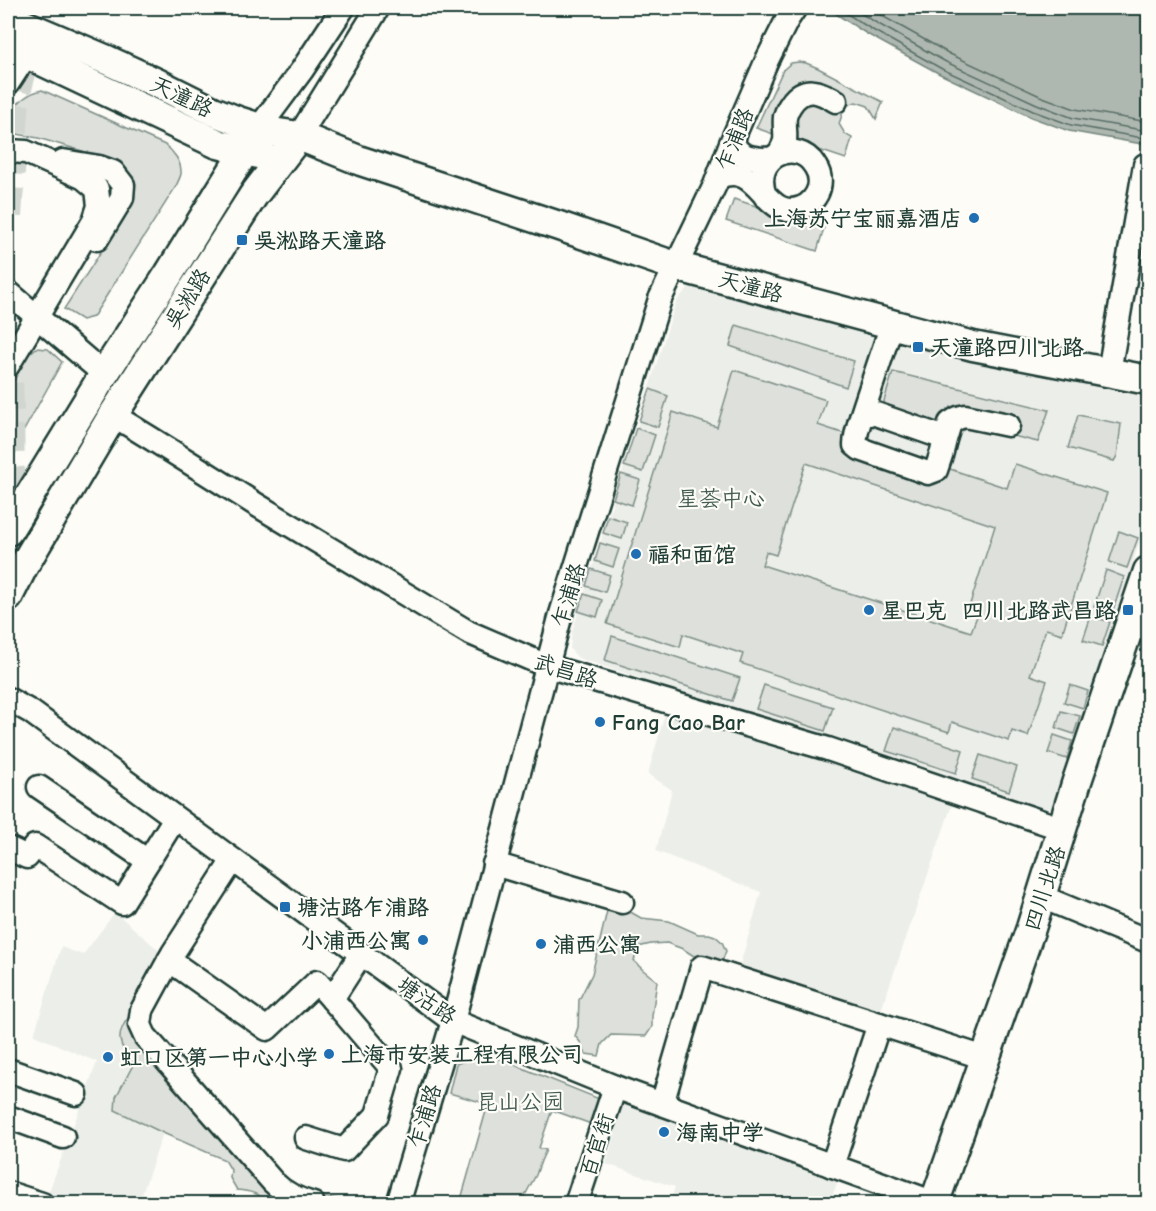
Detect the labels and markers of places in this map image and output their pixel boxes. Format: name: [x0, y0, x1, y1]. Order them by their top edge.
place label: 上海苏宁宝丽嘉酒店: [764, 206, 962, 232]
marker: 上海苏宁宝丽嘉酒店: [967, 211, 981, 225]
place label: 吴淞路天潼路: [254, 228, 386, 254]
marker: 吴淞路天潼路: [235, 233, 249, 247]
place label: 天潼路四川北路: [930, 335, 1084, 361]
marker: 天潼路四川北路: [911, 340, 925, 354]
place label: 福和面馆: [648, 542, 736, 568]
marker: 福和面馆: [629, 547, 643, 561]
place label: 星巴克: [881, 598, 947, 624]
place label: 四川北路武昌路: [962, 598, 1116, 624]
marker: 星巴克: [862, 603, 876, 617]
marker: 四川北路武昌路: [1121, 603, 1135, 617]
place label: Fang Cao Bar: [612, 710, 745, 736]
marker: Fang Cao Bar: [593, 715, 607, 729]
place label: 塘沽路乍浦路: [297, 895, 429, 921]
marker: 塘沽路乍浦路: [278, 900, 292, 914]
place label: 小浦西公寓: [301, 928, 411, 954]
place label: 浦西公寓: [553, 932, 641, 958]
marker: 小浦西公寓: [416, 933, 430, 947]
marker: 浦西公寓: [534, 937, 548, 951]
place label: 上海市安装工程有限公司: [341, 1042, 583, 1068]
place label: 虹口区第一中心小学: [120, 1045, 318, 1071]
marker: 上海市安装工程有限公司: [322, 1047, 336, 1061]
marker: 虹口区第一中心小学: [101, 1050, 115, 1064]
place label: 海南中学: [676, 1120, 764, 1146]
marker: 海南中学: [657, 1125, 671, 1139]

